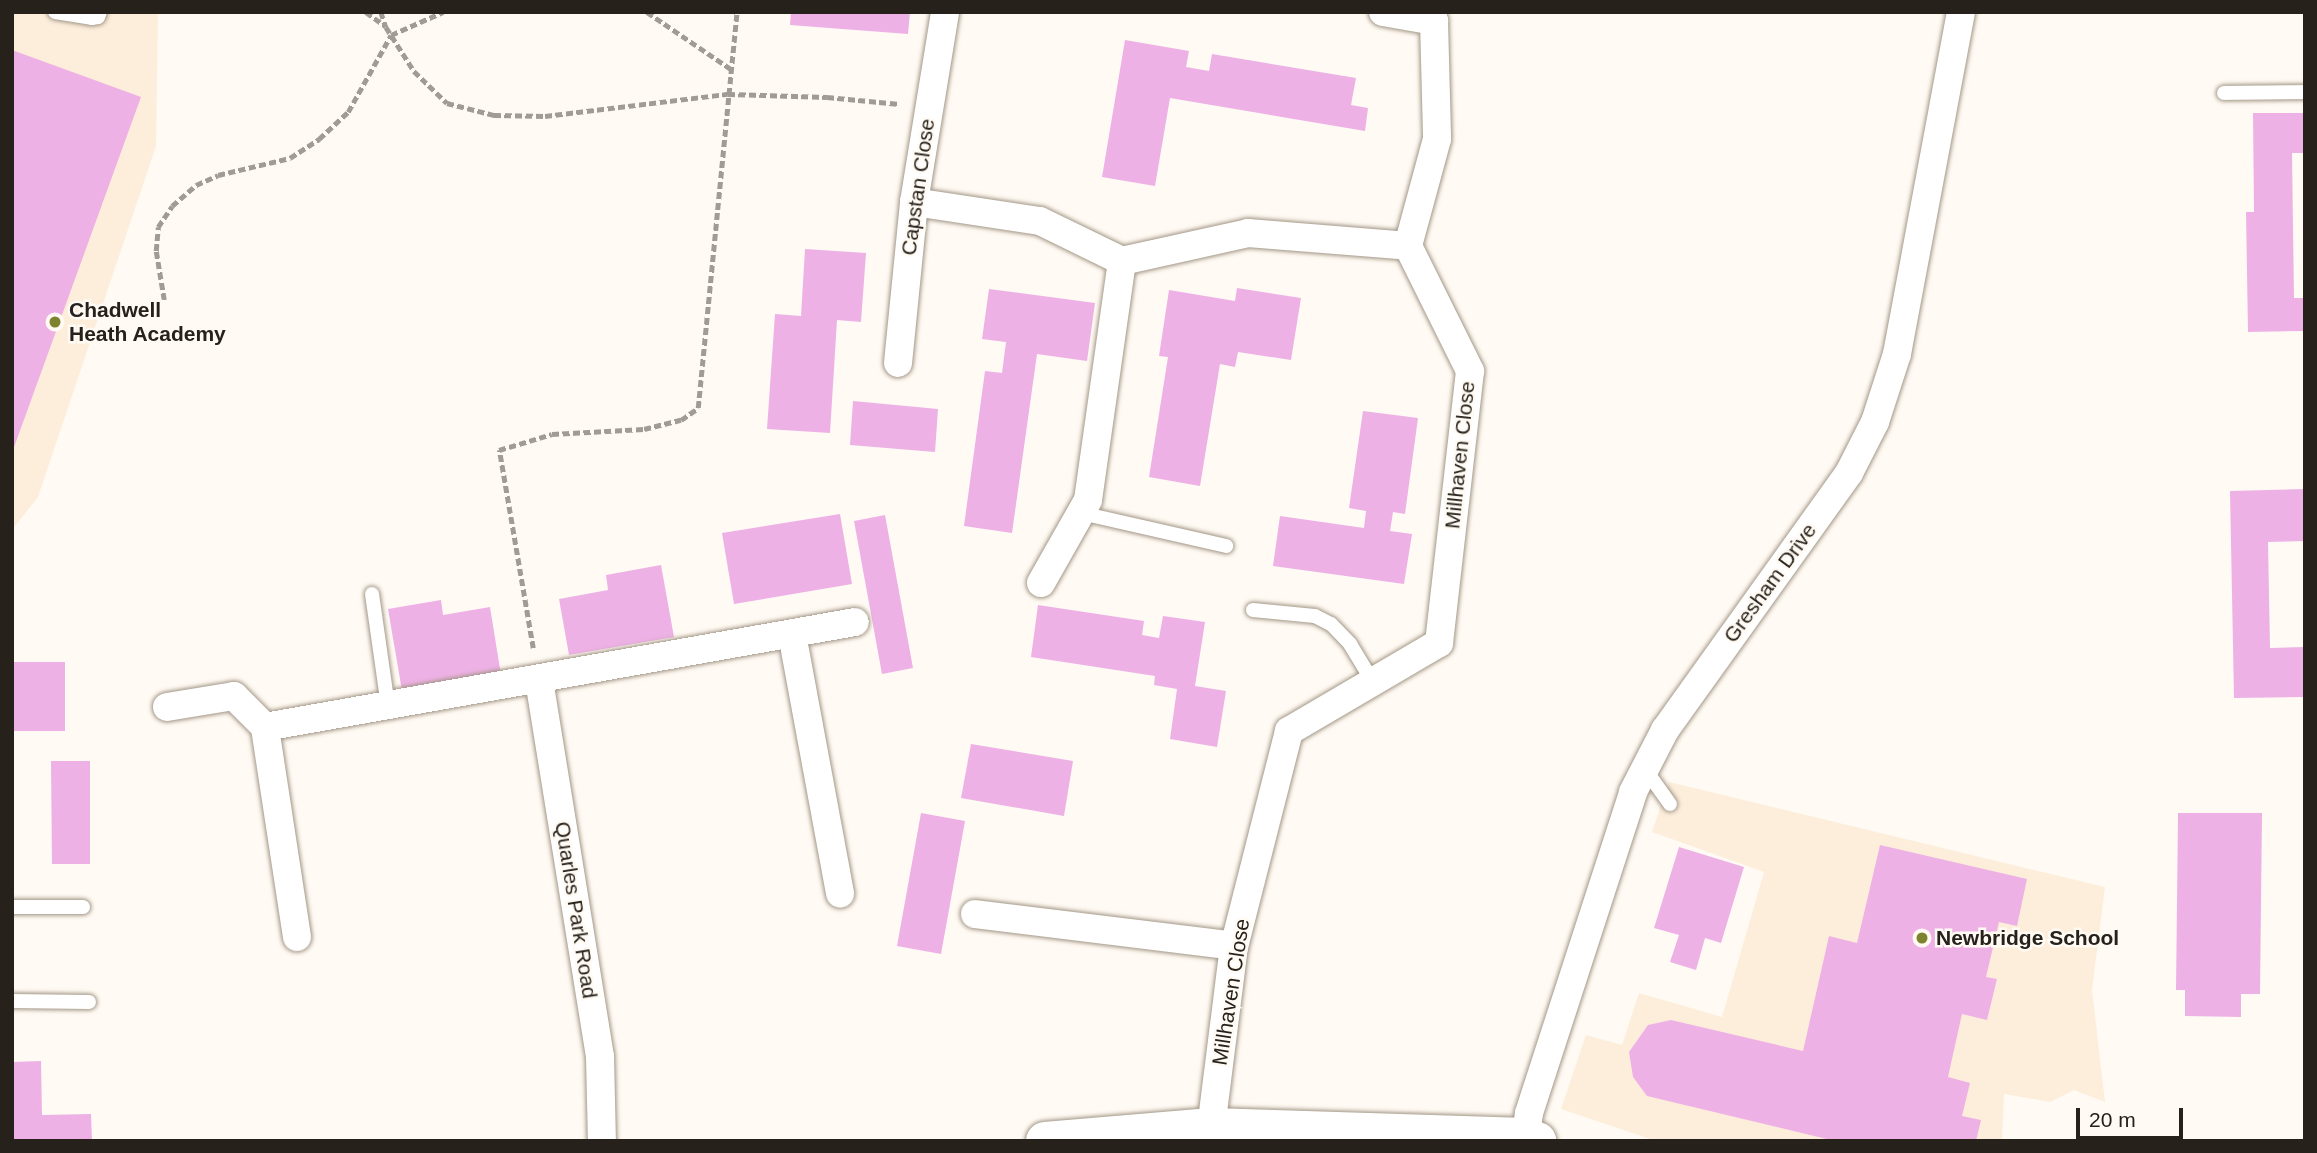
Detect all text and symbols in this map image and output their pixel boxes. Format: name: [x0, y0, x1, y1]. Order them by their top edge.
street label: Capstan Close: [896, 117, 940, 257]
place label: Chadwell Heath Academy: [69, 297, 227, 347]
marker: Chadwell Heath Academy: [47, 314, 63, 330]
street label: Millhaven Close: [1440, 380, 1480, 530]
street label: Gresham Drive: [1718, 518, 1822, 648]
street label: Quarles Park Road: [550, 820, 602, 1000]
street label: Millhaven Close: [1207, 917, 1255, 1067]
place label: Newbridge School: [1936, 925, 2119, 951]
marker: Newbridge School: [1914, 930, 1930, 946]
scale bar: [2079, 1094, 2186, 1138]
text: 20 m: [2089, 1108, 2136, 1131]

